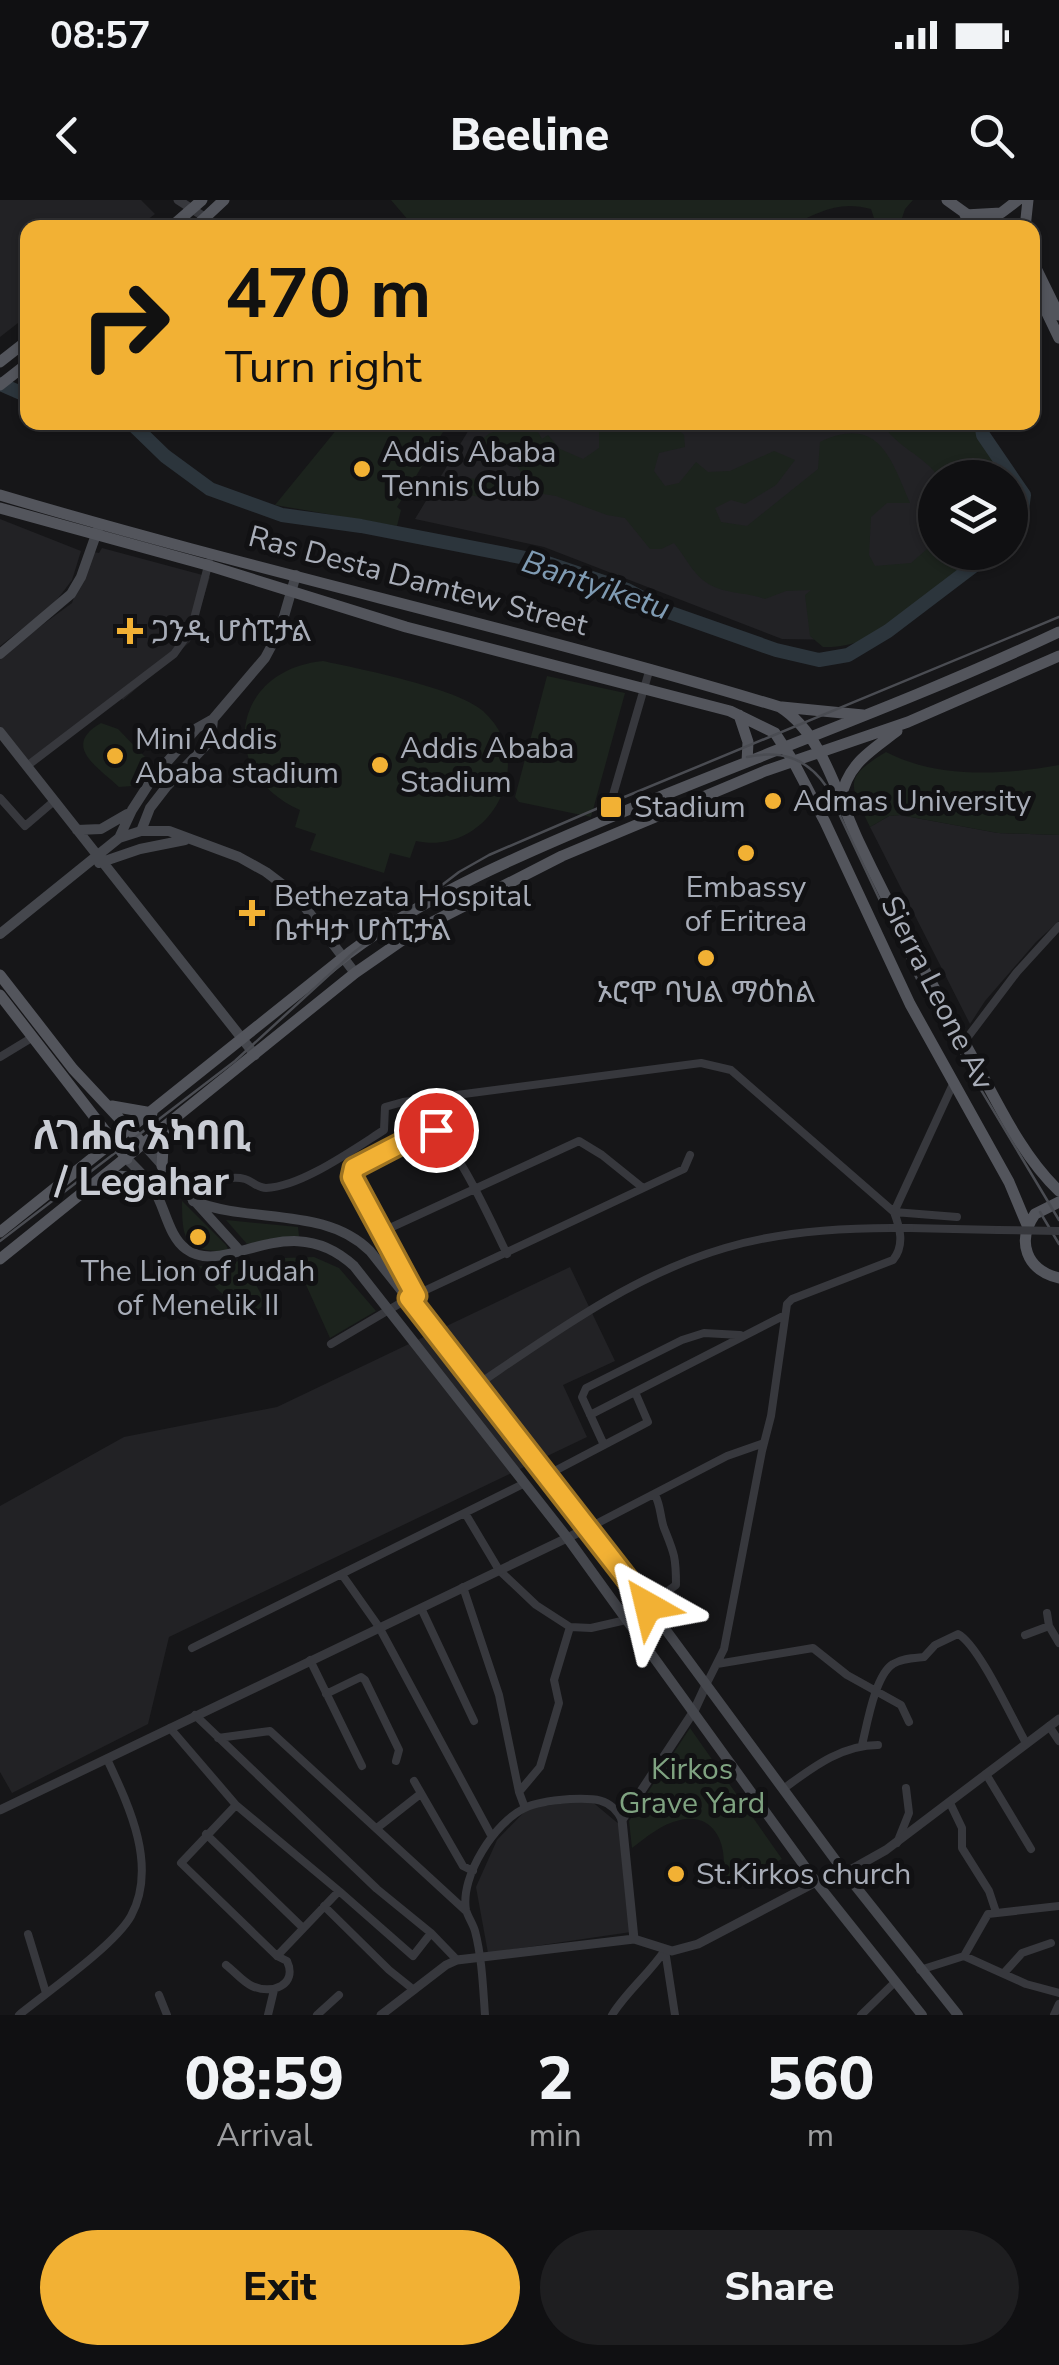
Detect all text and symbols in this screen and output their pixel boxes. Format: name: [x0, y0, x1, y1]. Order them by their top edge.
text: 08:57: [50, 10, 151, 61]
text: Beeline: [450, 105, 609, 166]
icon: back: [40, 108, 95, 163]
icon: search: [964, 108, 1019, 163]
text: 470 m: [225, 246, 431, 342]
icon: right: [60, 260, 190, 390]
text: Turn right: [225, 337, 422, 398]
place label: Addis Ababa Tennis Club: [382, 432, 556, 507]
marker: Addis Ababa Tennis Club: [351, 458, 373, 480]
map controls: [918, 460, 1028, 570]
button: layers: [918, 460, 1028, 570]
street label: Ras Desta Damtew Street: [244, 516, 593, 646]
water label: Bantyiketu: [516, 540, 676, 630]
place label: ጋንዲ ሆስፒታል: [152, 611, 312, 652]
marker: ጋንዲ ሆስፒታል: [117, 618, 143, 644]
place label: Mini Addis Ababa stadium: [135, 719, 339, 794]
place label: Addis Ababa Stadium: [400, 728, 574, 803]
marker: Mini Addis Ababa stadium: [104, 745, 126, 767]
marker: Addis Ababa Stadium: [369, 754, 391, 776]
place label: Admas University: [793, 781, 1032, 822]
place label: Stadium: [634, 787, 746, 828]
marker: Admas University: [762, 790, 784, 812]
marker: Stadium: [598, 794, 624, 820]
marker: Embassy of Eritrea: [735, 842, 757, 864]
place label: Embassy of Eritrea: [685, 867, 807, 942]
place label: Bethezata Hospital ቤተዛታ ሆስፒታል: [274, 876, 531, 951]
street label: Sierra Leone Av: [871, 889, 1004, 1097]
marker: Bethezata Hospital ቤተዛታ ሆስፒታል: [239, 900, 265, 926]
marker: ኦሮሞ ባህል ማዕከል: [695, 947, 717, 969]
place label: ኦሮሞ ባህል ማዕከል: [597, 972, 815, 1013]
pin: [394, 1088, 479, 1173]
icon: arrive: [409, 1103, 464, 1158]
district label: ለገሐር አካባቢ / Legahar: [33, 1109, 251, 1209]
marker: The Lion of Judah of Menelik II: [187, 1226, 209, 1248]
place label: The Lion of Judah of Menelik II: [81, 1251, 315, 1326]
position arrow: [596, 1554, 700, 1658]
park label: Kirkos Grave Yard: [619, 1749, 765, 1824]
place label: St.Kirkos church: [696, 1854, 911, 1895]
marker: St.Kirkos church: [665, 1863, 687, 1885]
text: 08:59: [185, 2038, 344, 2120]
text: 2: [537, 2038, 573, 2120]
text: 560: [766, 2038, 874, 2120]
text: Arrival: [216, 2114, 313, 2157]
text: min: [529, 2114, 582, 2157]
text: m: [807, 2114, 834, 2157]
button: Exit: [40, 2230, 520, 2345]
button: Share: [540, 2230, 1019, 2345]

